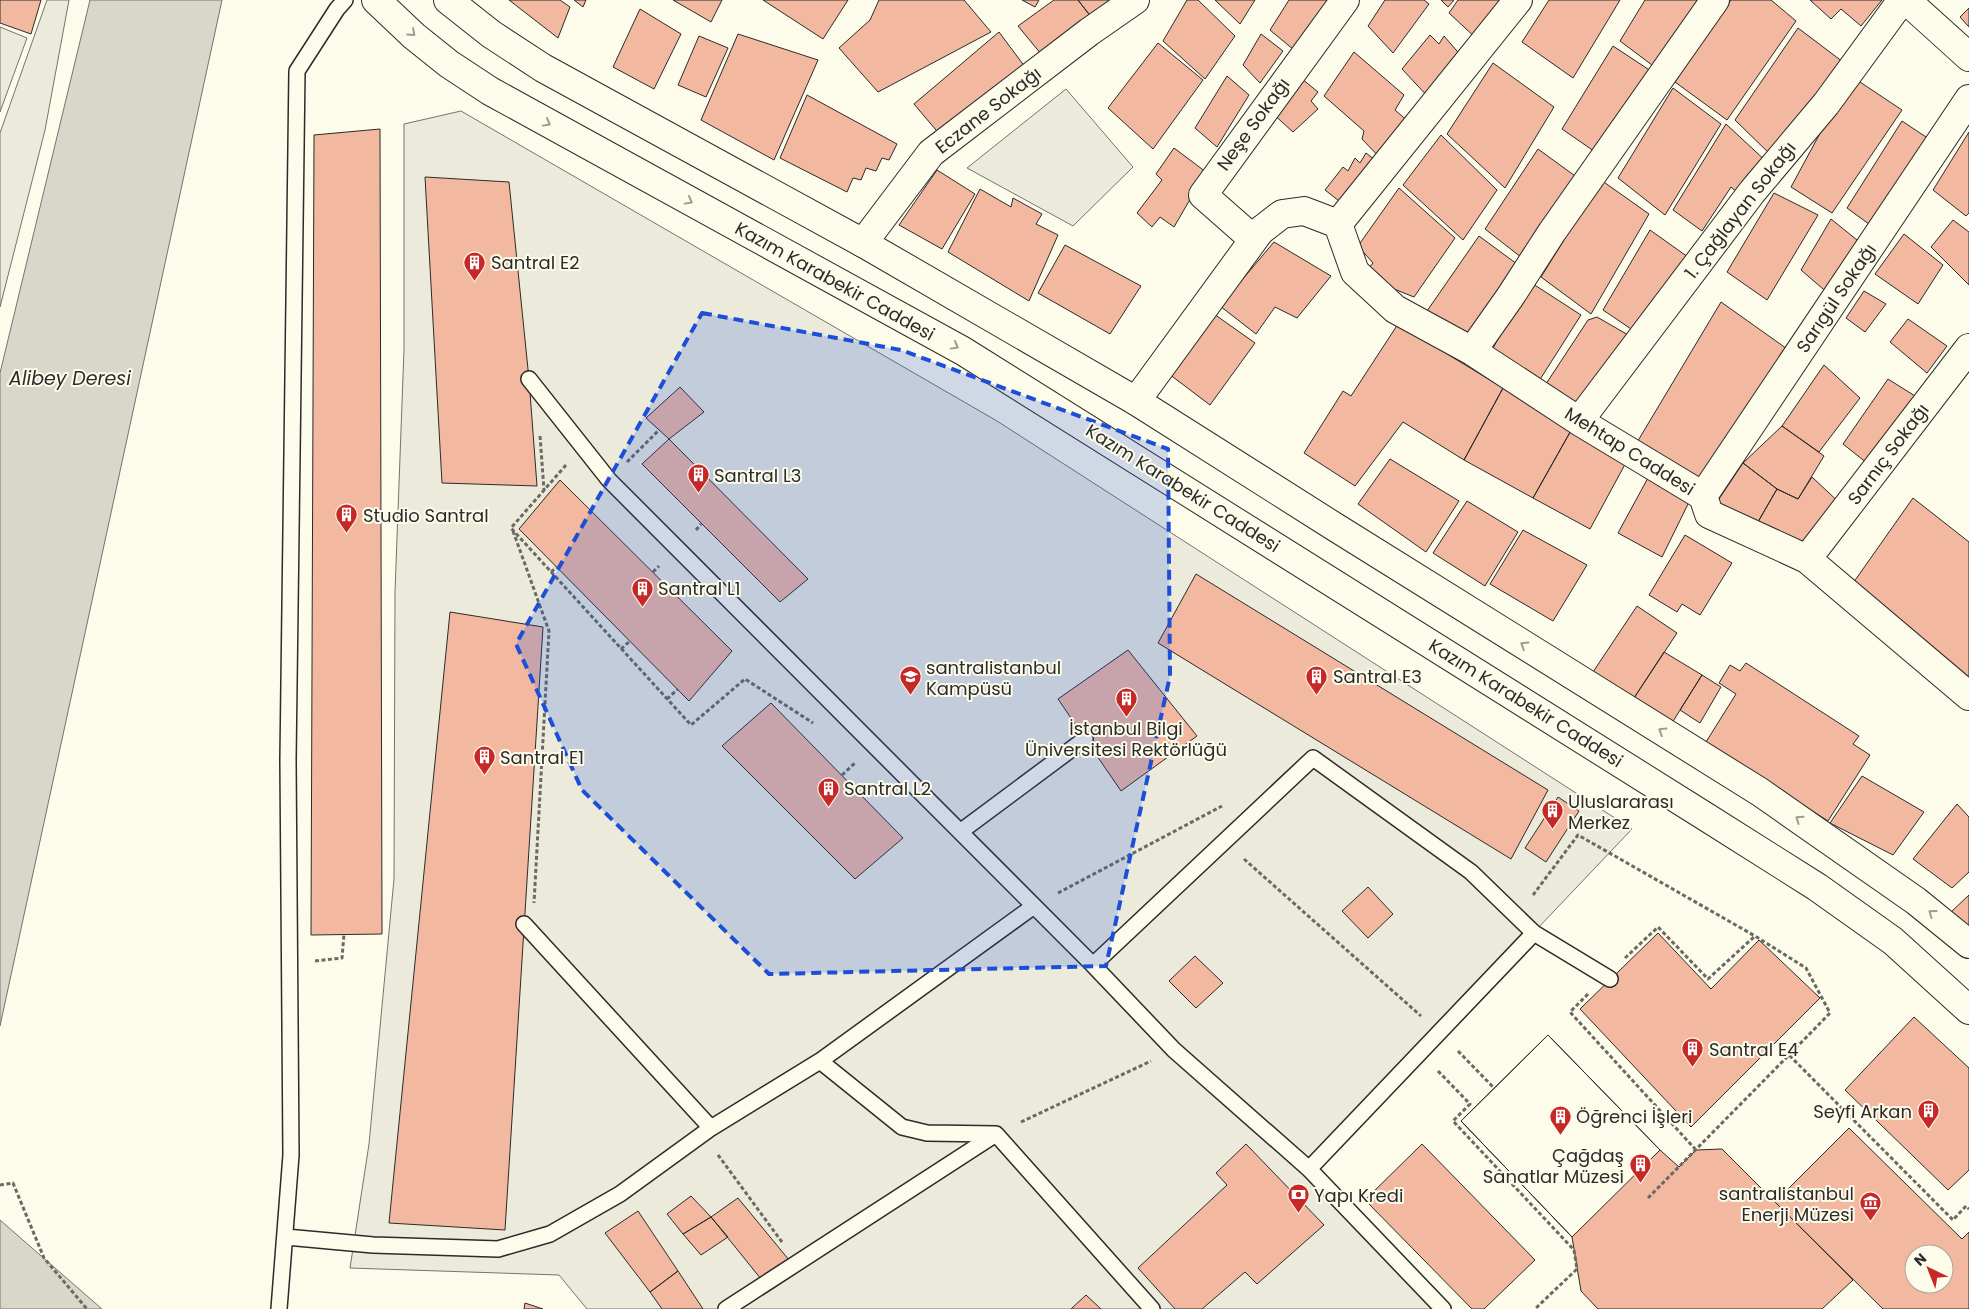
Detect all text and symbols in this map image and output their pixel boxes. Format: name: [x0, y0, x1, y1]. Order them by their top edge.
one-way arrow: [406, 27, 415, 36]
street label: Eczane Sokağı: [930, 61, 1046, 159]
street label: Neşe Sokağı: [1211, 72, 1295, 176]
one-way arrow: [541, 117, 550, 127]
street label: 1. Çağlayan Sokağı: [1678, 136, 1802, 284]
one-way arrow: [684, 195, 693, 205]
street label: Kazım Karabekir Caddesi: [731, 216, 939, 346]
street label: Sarıgül Sokağı: [1790, 238, 1882, 358]
building icon: Santral E2: [463, 250, 487, 281]
place label: Santral E2: [491, 250, 580, 275]
one-way arrow: [949, 340, 958, 350]
water label: Alibey Deresi: [8, 365, 131, 392]
street label: Sarnıç Sokağı: [1842, 398, 1934, 510]
street label: Mehtap Caddesi: [1560, 401, 1700, 501]
street label: Kazım Karabekir Caddesi: [1081, 418, 1285, 558]
building icon: Santral L3: [686, 463, 710, 494]
place label: Santral L3: [714, 463, 801, 488]
building icon: Studio Santral: [335, 503, 359, 534]
place label: Studio Santral: [363, 503, 489, 528]
building icon: Santral L1: [630, 576, 654, 607]
place label: Santral L1: [658, 576, 740, 601]
street label: Kazım Karabekir Caddesi: [1424, 633, 1628, 773]
one-way arrow: [1521, 642, 1530, 652]
place label: santralistanbul Kampüsü: [926, 655, 1061, 701]
building icon: Santral E3: [1305, 664, 1329, 695]
place label: Santral E3: [1333, 664, 1422, 689]
school or university icon: santralistanbul Kampüsü: [898, 665, 922, 696]
building icon: İstanbul Bilgi Üniversitesi Rektörlüğü: [1114, 686, 1138, 717]
place label: İstanbul Bilgi Üniversitesi Rektörlüğü: [1025, 716, 1227, 762]
one-way arrow: [1659, 728, 1668, 737]
building icon: Santral E1: [472, 745, 496, 776]
place label: Santral E1: [500, 745, 584, 770]
building icon: Santral L2: [816, 776, 840, 807]
place label: Santral L2: [844, 776, 931, 801]
place label: Uluslararası Merkez: [1568, 789, 1674, 835]
building icon: Uluslararası Merkez: [1540, 799, 1564, 830]
one-way arrow: [1795, 816, 1805, 825]
one-way arrow: [1929, 910, 1938, 918]
building icon: Santral E4: [1681, 1037, 1705, 1068]
place label: Santral E4: [1709, 1037, 1798, 1062]
place label: Seyfi Arkan: [1813, 1099, 1912, 1124]
building icon: Seyfi Arkan: [1916, 1099, 1940, 1130]
building icon: Öğrenci İşleri: [1548, 1104, 1572, 1135]
place label: Öğrenci İşleri: [1576, 1104, 1692, 1129]
place label: Çağdaş Sanatlar Müzesi: [1483, 1143, 1624, 1189]
building icon: Çağdaş Sanatlar Müzesi: [1628, 1153, 1652, 1184]
place label: santralistanbul Enerji Müzesi: [1719, 1181, 1854, 1227]
bank icon: Yapı Kredi: [1286, 1183, 1310, 1214]
place label: Yapı Kredi: [1314, 1183, 1403, 1208]
museum icon: santralistanbul Enerji Müzesi: [1858, 1191, 1882, 1222]
north arrow: [1904, 1244, 1954, 1294]
text: N: [1909, 1249, 1931, 1270]

